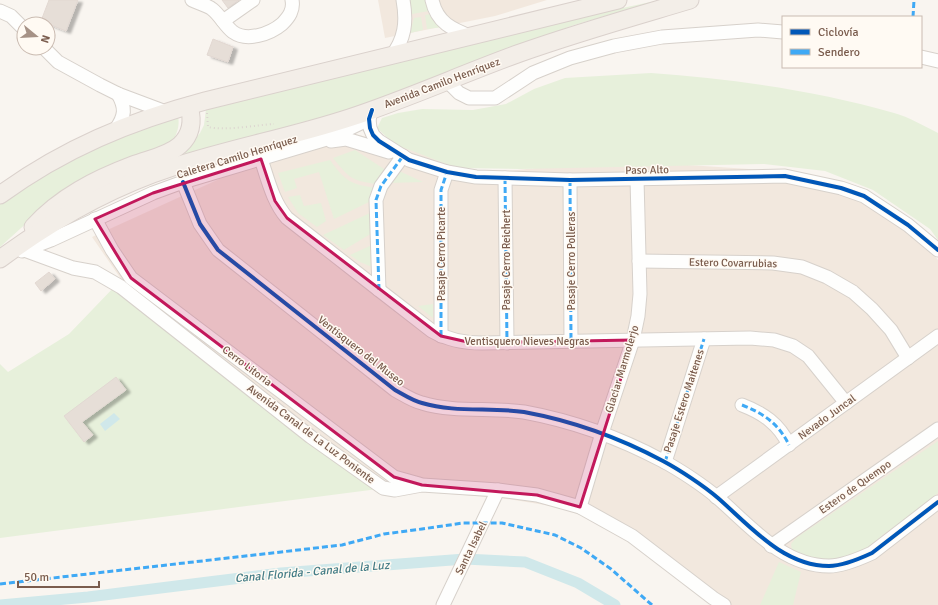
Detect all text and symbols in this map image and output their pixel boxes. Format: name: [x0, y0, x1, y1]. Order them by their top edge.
north arrow: [16, 16, 56, 56]
legend: [782, 16, 922, 68]
text: Ciclovía: [818, 25, 859, 40]
text: N: [38, 33, 52, 45]
text: Sendero: [818, 45, 860, 60]
street label: Avenida Camilo Henríquez: [382, 55, 502, 111]
street label: Caletera Camilo Henríquez: [175, 132, 299, 182]
street label: Paso Alto: [625, 163, 669, 177]
street label: Pasaje Cerro Picarte: [435, 207, 448, 301]
street label: Pasaje Cerro Reichert: [500, 209, 513, 310]
street label: Pasaje Cerro Polleras: [565, 211, 578, 310]
street label: Estero Covarrubias: [689, 256, 777, 270]
street label: Ventisquero del Museo: [315, 313, 407, 389]
street label: Glaciar Marmolerjo: [603, 323, 642, 414]
street label: Ventisquero Nieves Negras: [465, 335, 590, 348]
street label: Cerro Litoria: [220, 343, 275, 389]
street label: Pasaje Estero Maitenes: [661, 347, 707, 454]
street label: Avenida Canal de La Luz Poniente: [245, 382, 377, 486]
street label: Nevado Juncal: [796, 392, 858, 442]
street label: Estero de Quempo: [816, 457, 894, 517]
street label: Santa Isabel: [453, 519, 489, 577]
water label: Canal Florida - Canal de la Luz: [234, 558, 391, 586]
scale bar: [18, 563, 99, 589]
text: 50 m: [24, 570, 49, 585]

